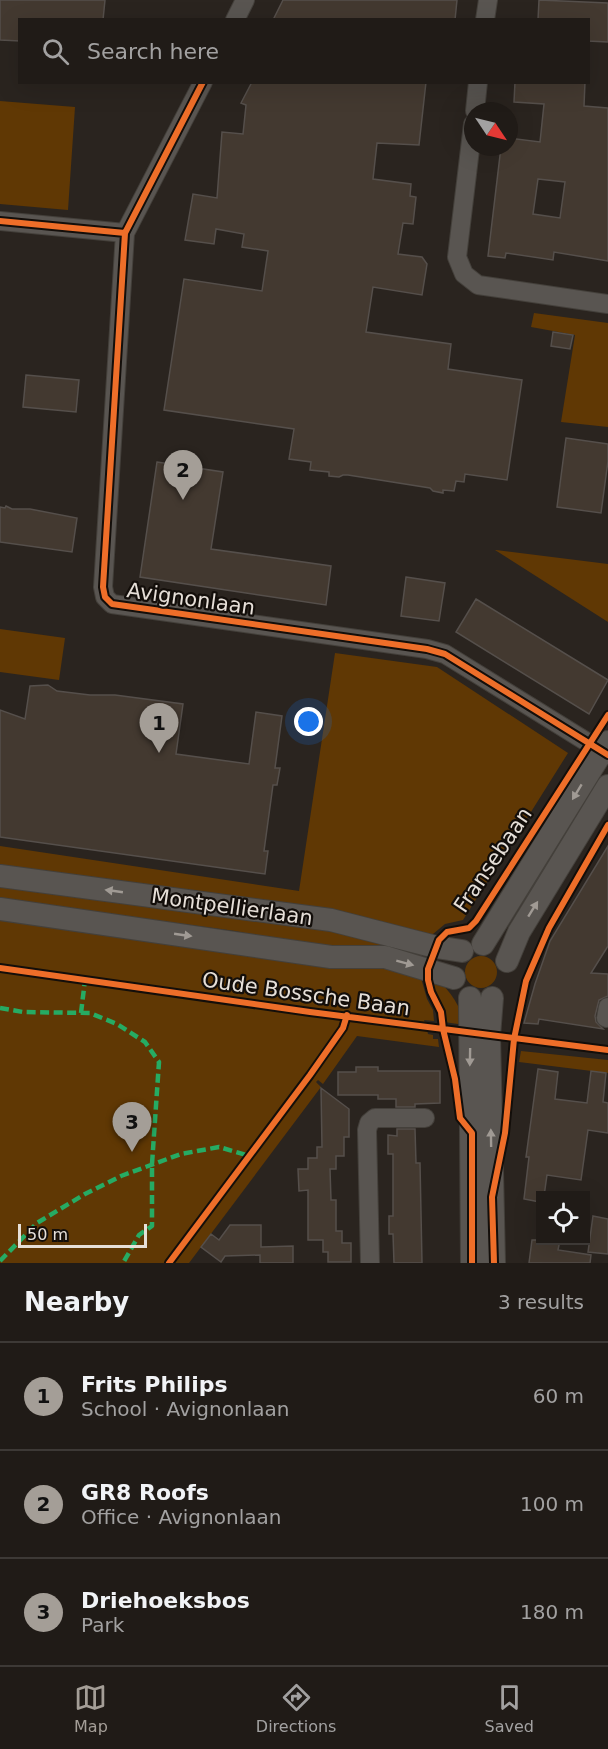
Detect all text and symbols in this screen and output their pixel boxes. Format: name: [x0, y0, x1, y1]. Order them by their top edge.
search box: [18, 18, 590, 84]
icon: search: [39, 35, 72, 68]
text: Search here: [87, 39, 219, 64]
north arrow: [464, 102, 518, 156]
pin: 2: [164, 450, 202, 500]
street label: Avignonlaan: [125, 578, 257, 620]
pin: 1: [140, 704, 178, 753]
your location: [294, 707, 323, 736]
one-way arrow: [571, 784, 582, 800]
street label: Fransebaan: [449, 803, 537, 917]
street label: Montpellierlaan: [150, 884, 314, 930]
one-way arrow: [104, 886, 123, 895]
one-way arrow: [527, 901, 538, 917]
one-way arrow: [173, 931, 192, 940]
one-way arrow: [395, 958, 414, 968]
street label: Oude Bossche Baan: [200, 968, 412, 1020]
one-way arrow: [465, 1047, 475, 1066]
pin: 3: [112, 1102, 152, 1152]
one-way arrow: [486, 1129, 496, 1148]
map controls: [536, 1191, 590, 1245]
button: locate: [536, 1191, 590, 1245]
scale bar: [18, 1221, 147, 1248]
text: 50 m: [27, 1225, 68, 1244]
text: Nearby: [24, 1287, 129, 1317]
text: 3 results: [498, 1290, 584, 1314]
text: Frits Philips: [81, 1372, 228, 1397]
text: 1: [37, 1384, 50, 1408]
text: 60 m: [533, 1384, 584, 1408]
text: School · Avignonlaan: [81, 1397, 289, 1421]
text: GR8 Roofs: [81, 1480, 209, 1505]
text: 2: [37, 1492, 50, 1516]
text: 100 m: [520, 1492, 584, 1516]
text: Office · Avignonlaan: [81, 1505, 281, 1529]
text: Driehoeksbos: [81, 1588, 250, 1613]
text: 3: [37, 1600, 50, 1624]
text: 180 m: [520, 1600, 584, 1624]
text: Park: [81, 1613, 124, 1637]
tab: Map: [74, 1681, 108, 1736]
tab: Directions: [256, 1681, 336, 1736]
tab: Saved: [485, 1681, 534, 1736]

